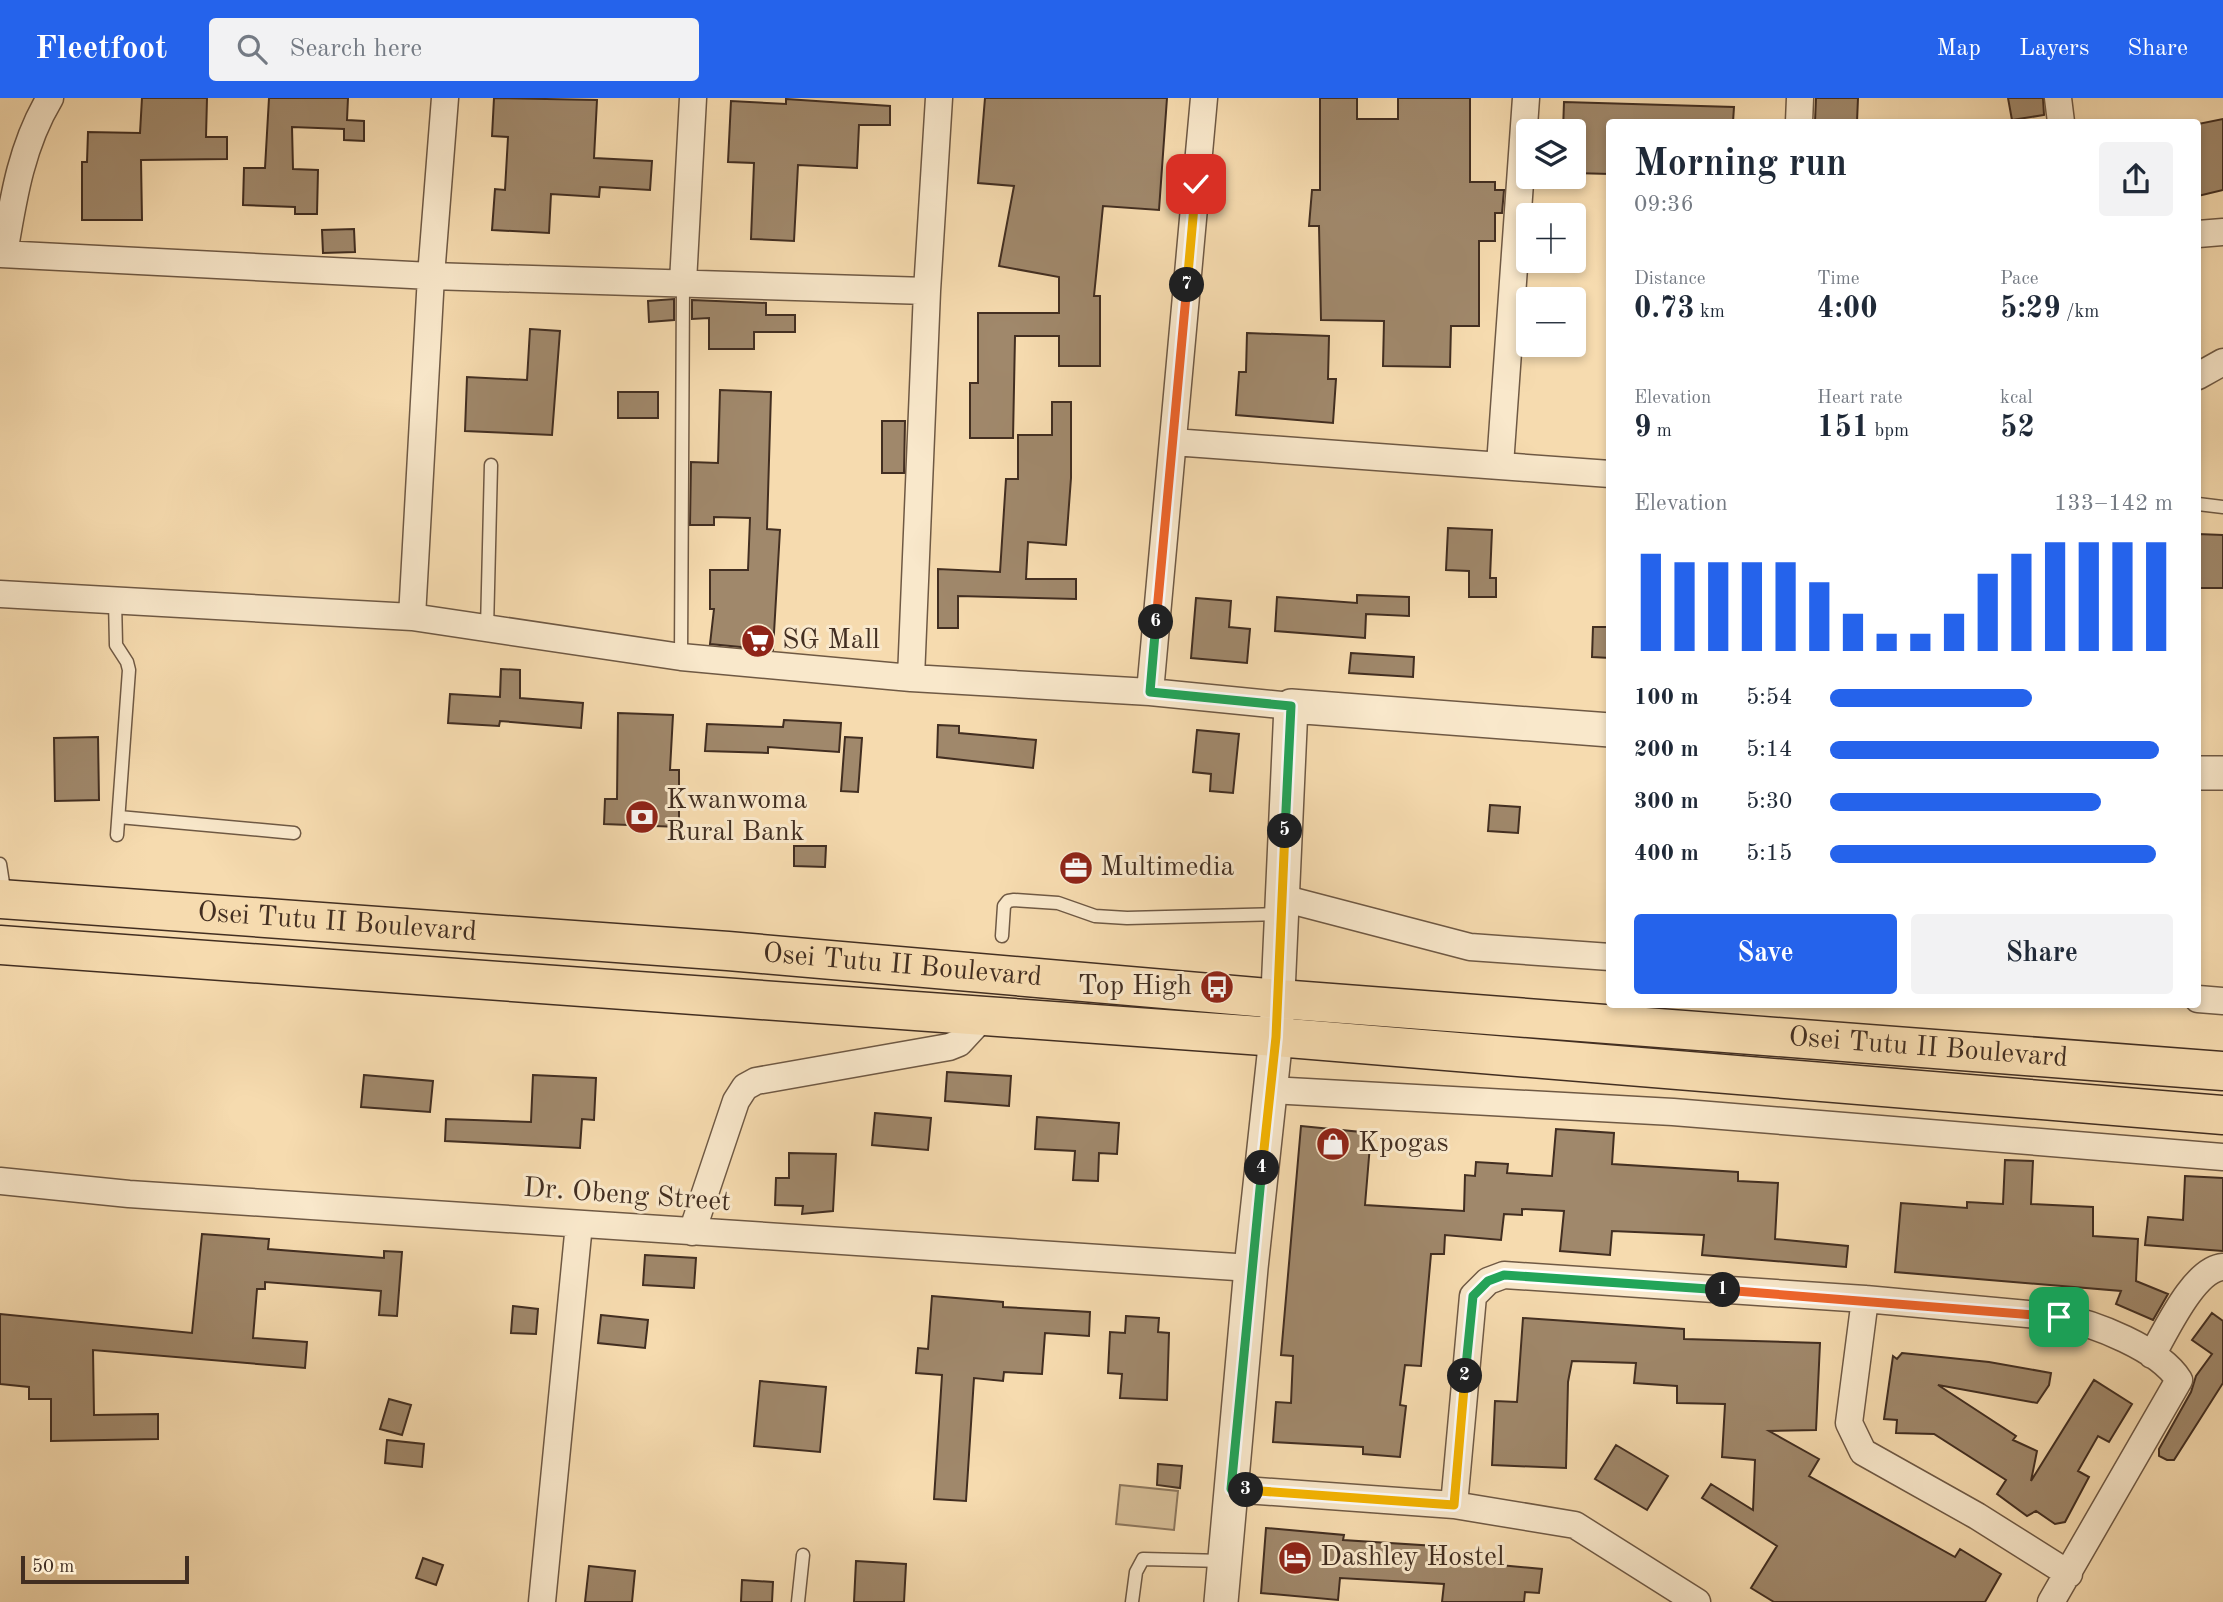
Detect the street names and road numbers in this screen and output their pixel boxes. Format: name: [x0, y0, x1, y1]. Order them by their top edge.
street label: Osei Tutu II Boulevard: [196, 899, 478, 947]
street label: Osei Tutu II Boulevard: [762, 940, 1043, 992]
street label: Osei Tutu II Boulevard: [1787, 1024, 2069, 1073]
street label: Dr. Obeng Street: [522, 1175, 732, 1217]

